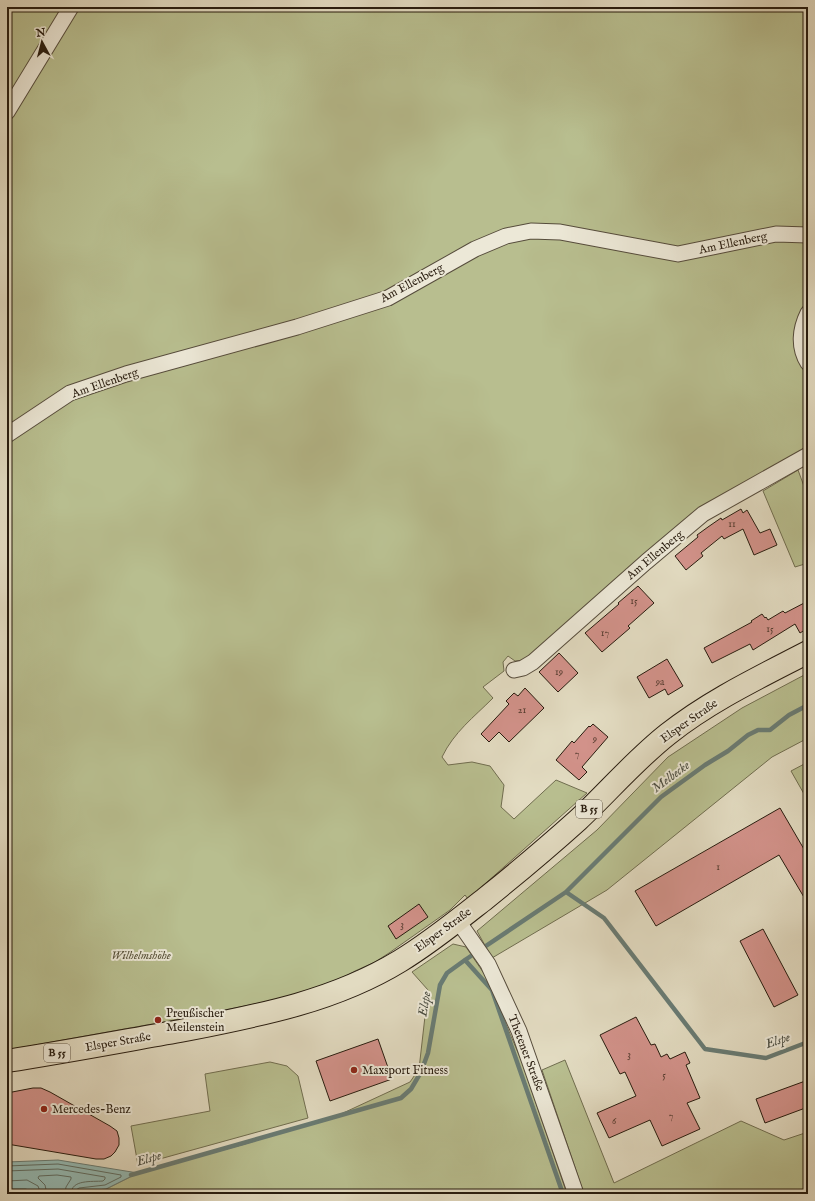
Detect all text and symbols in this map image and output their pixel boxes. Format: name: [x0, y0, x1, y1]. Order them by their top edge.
north arrow: [22, 22, 62, 62]
text: N: [34, 25, 47, 41]
street label: Am Ellenberg: [696, 228, 769, 258]
street label: Am Ellenberg: [377, 260, 447, 306]
street label: Am Ellenberg: [69, 364, 141, 402]
house number: 11: [728, 518, 736, 531]
street label: Am Ellenberg: [623, 527, 687, 584]
house number: 15: [630, 595, 638, 608]
house number: 15: [766, 623, 774, 636]
house number: 17: [601, 627, 610, 640]
house number: 19: [555, 666, 563, 679]
house number: 9a: [655, 676, 665, 689]
street label: Elsper Straße: [657, 696, 721, 747]
house number: 21: [518, 704, 526, 717]
house number: 9: [592, 733, 597, 746]
house number: 7: [575, 748, 580, 761]
water label: Melbecke: [649, 757, 694, 797]
road number: B 55: [576, 800, 602, 818]
house number: 1: [716, 861, 720, 874]
street label: Elsper Straße: [412, 904, 475, 956]
house number: 3: [400, 919, 404, 932]
park label: Wilhelmshöhe: [111, 948, 171, 963]
water label: Elspe: [414, 990, 436, 1019]
place label: Preußischer Meilenstein: [166, 1006, 225, 1035]
street label: Thetener Straße: [505, 1013, 548, 1094]
marker: Preußischer Meilenstein: [153, 1015, 163, 1025]
street label: Elsper Straße: [84, 1029, 153, 1056]
water label: Elspe: [762, 1029, 793, 1053]
road number: B 55: [44, 1044, 70, 1062]
house number: 3: [627, 1049, 631, 1062]
place label: Maxsport Fitness: [362, 1063, 448, 1079]
marker: Maxsport Fitness: [349, 1065, 359, 1075]
house number: 5: [662, 1069, 666, 1082]
place label: Mercedes-Benz: [52, 1102, 131, 1117]
marker: Mercedes-Benz: [39, 1104, 49, 1114]
house number: 7: [669, 1110, 674, 1123]
house number: 6: [612, 1115, 617, 1128]
water label: Elspe: [134, 1147, 164, 1171]

